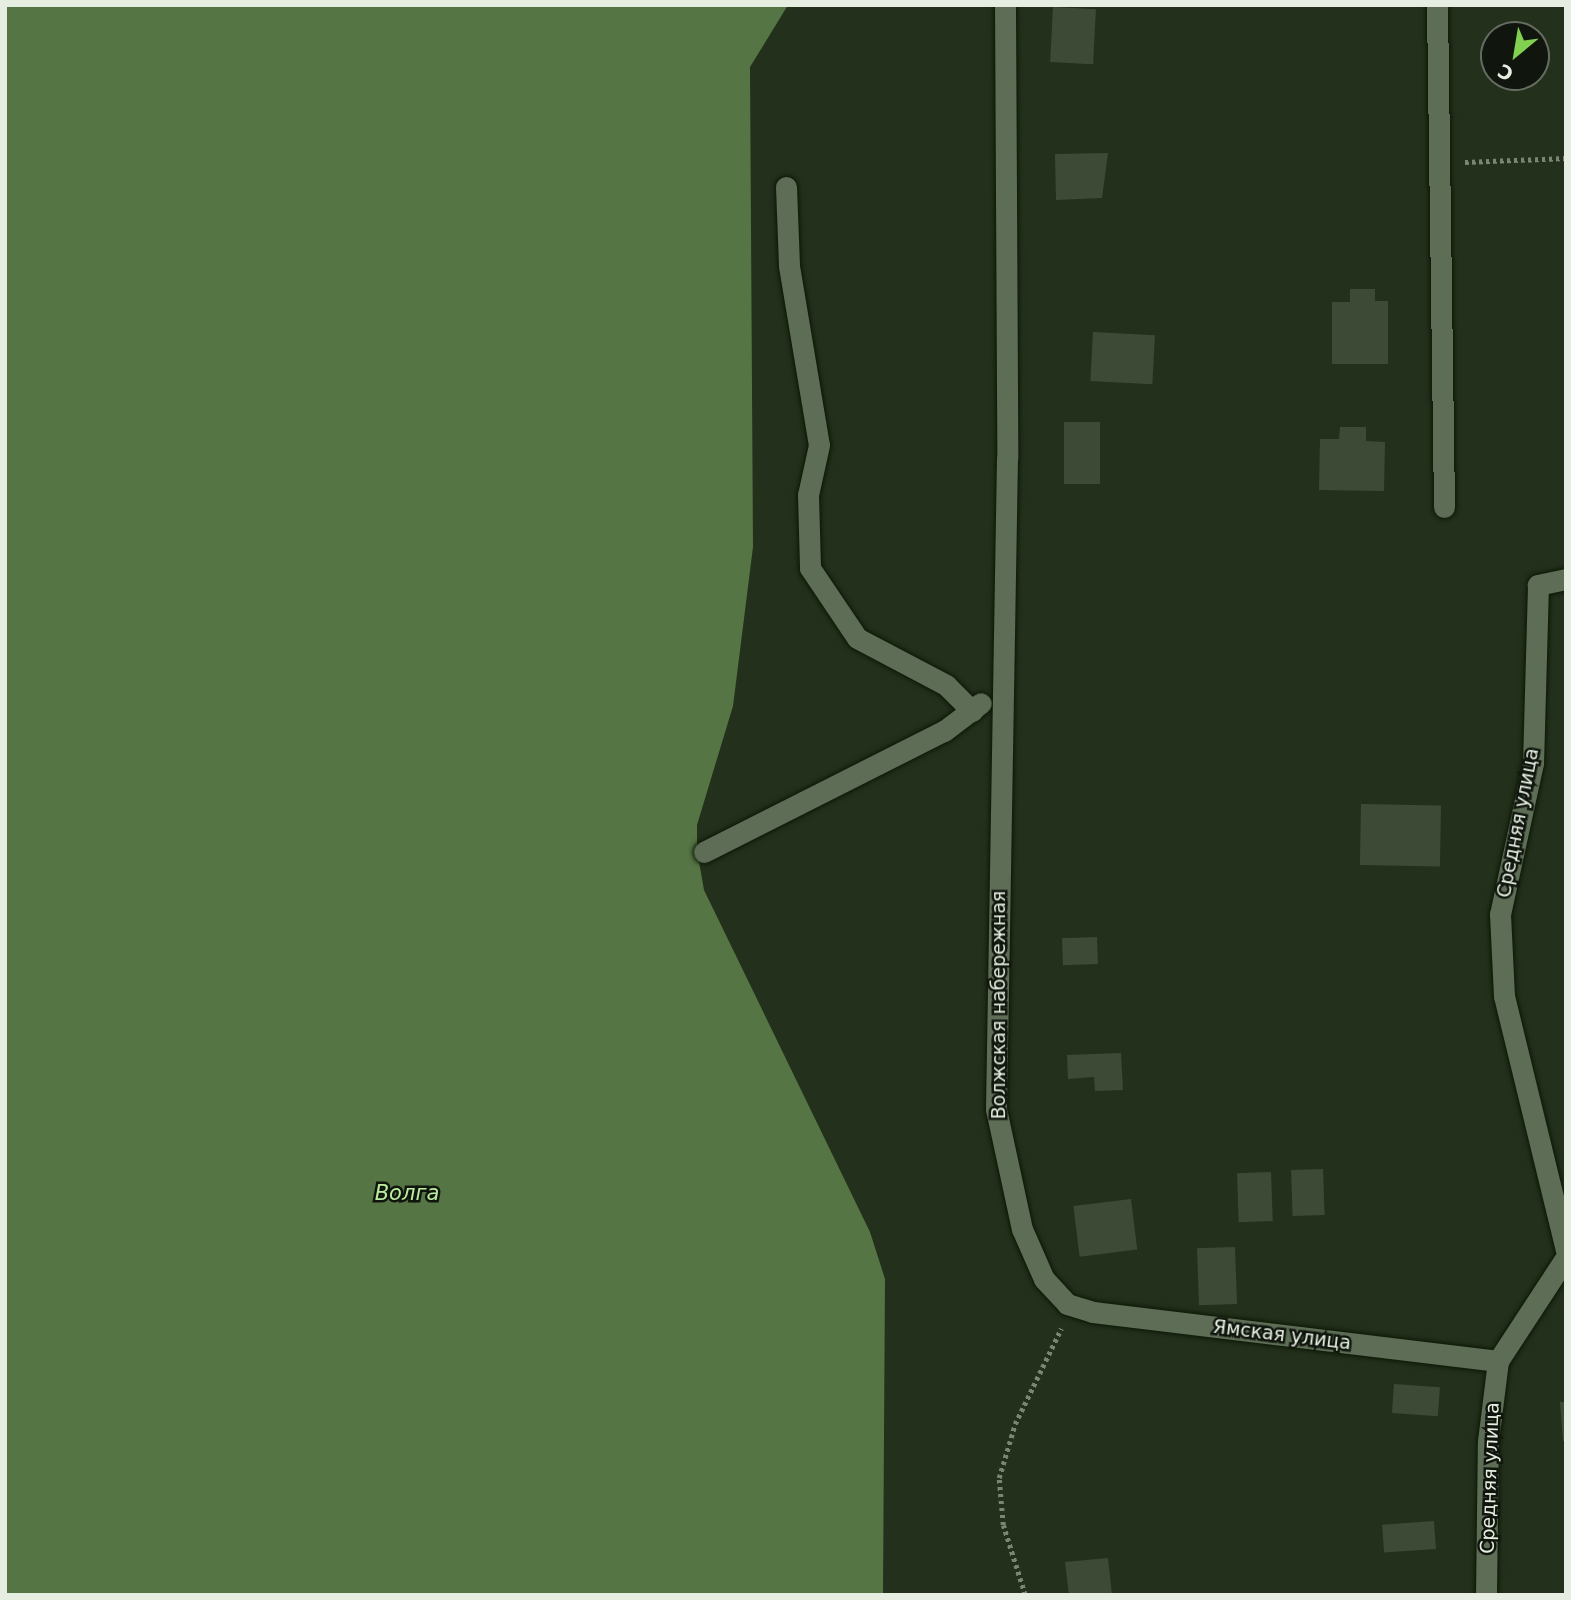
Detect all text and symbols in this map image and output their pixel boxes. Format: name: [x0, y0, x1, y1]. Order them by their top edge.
north arrow: [1480, 21, 1550, 91]
text: С: [1494, 59, 1517, 85]
street label: Средняя улица: [1492, 746, 1544, 900]
street label: Волжская набережная: [988, 891, 1010, 1119]
water label: Волга: [375, 1180, 439, 1206]
street label: Ямская улица: [1212, 1315, 1352, 1355]
street label: Средняя улица: [1476, 1402, 1504, 1554]

